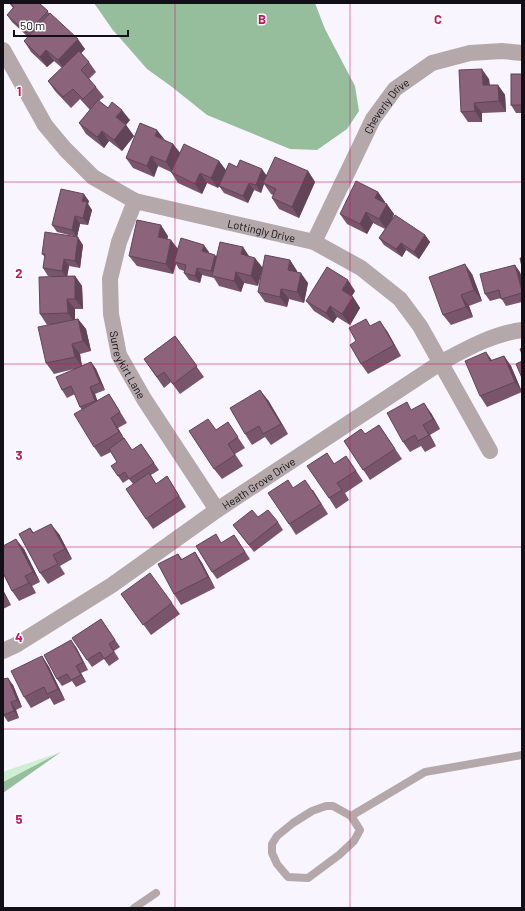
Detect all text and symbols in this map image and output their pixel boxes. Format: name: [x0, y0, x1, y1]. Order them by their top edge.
text: B: [258, 11, 266, 27]
text: C: [434, 11, 442, 27]
scale bar: [14, 12, 128, 38]
text: 50 m: [20, 18, 45, 32]
street label: Cheverly Drive: [361, 75, 411, 136]
text: 1: [17, 83, 21, 99]
street label: Lottingly Drive: [226, 216, 297, 244]
text: 2: [15, 265, 23, 281]
street label: Surreykirt Lane: [108, 330, 149, 401]
text: 3: [15, 447, 23, 463]
street label: Heath Grove Drive: [219, 454, 297, 512]
text: 4: [15, 629, 23, 645]
text: 5: [15, 811, 23, 827]

